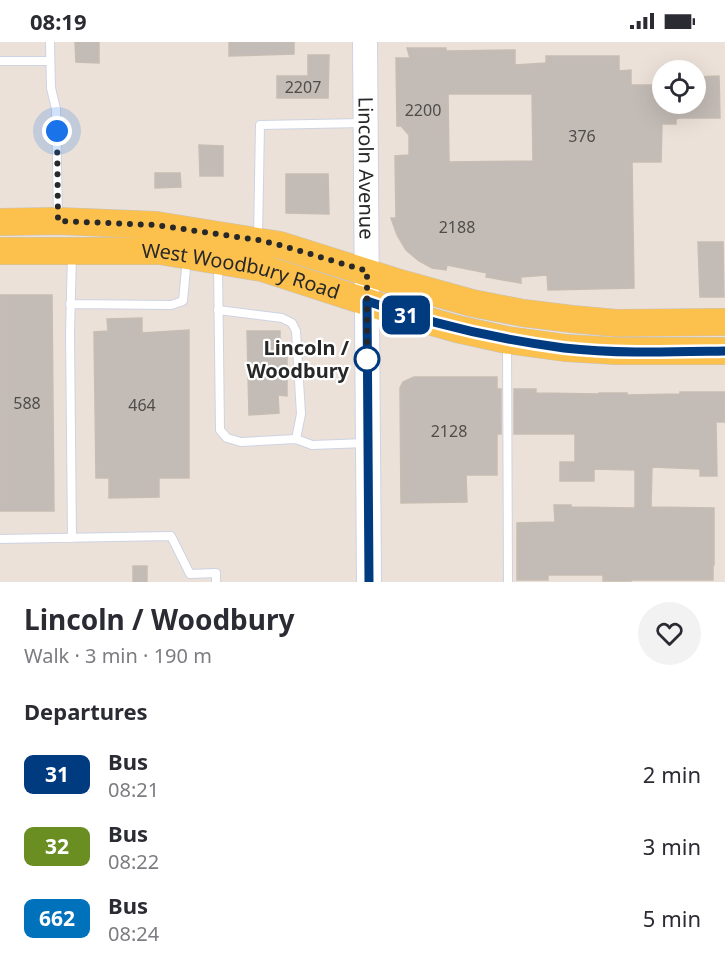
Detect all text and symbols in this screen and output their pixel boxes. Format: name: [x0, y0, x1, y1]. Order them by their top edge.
text: 08:19: [30, 6, 87, 36]
map controls: [652, 60, 706, 114]
button: locate: [652, 60, 706, 114]
house number: 2207: [285, 76, 321, 98]
street label: Lincoln Avenue: [352, 97, 380, 239]
house number: 2200: [405, 99, 441, 121]
your location: [42, 116, 72, 146]
house number: 376: [568, 125, 596, 147]
house number: 2188: [439, 216, 475, 238]
street label: West Woodbury Road: [142, 237, 343, 305]
line badge: 31: [379, 296, 433, 334]
text: 31: [394, 301, 418, 329]
place label: Lincoln / Woodbury: [246, 334, 350, 384]
marker: Lincoln / Woodbury: [354, 346, 380, 372]
house number: 588: [13, 392, 41, 414]
house number: 464: [128, 394, 156, 416]
house number: 2128: [431, 420, 467, 442]
text: Lincoln / Woodbury: [24, 600, 295, 638]
button: heart: [638, 602, 701, 665]
text: Walk · 3 min · 190 m: [24, 642, 212, 669]
text: Departures: [24, 696, 148, 726]
text: Bus: [108, 746, 148, 776]
text: 2 min: [643, 759, 701, 789]
text: 31: [45, 760, 69, 788]
text: 08:21: [108, 776, 159, 803]
text: Bus: [108, 818, 148, 848]
text: 3 min: [643, 831, 701, 861]
text: 32: [45, 832, 69, 860]
text: 08:22: [108, 848, 159, 875]
text: Bus: [108, 890, 148, 920]
text: 5 min: [643, 903, 701, 933]
text: 662: [39, 904, 75, 932]
text: 08:24: [108, 920, 159, 947]

